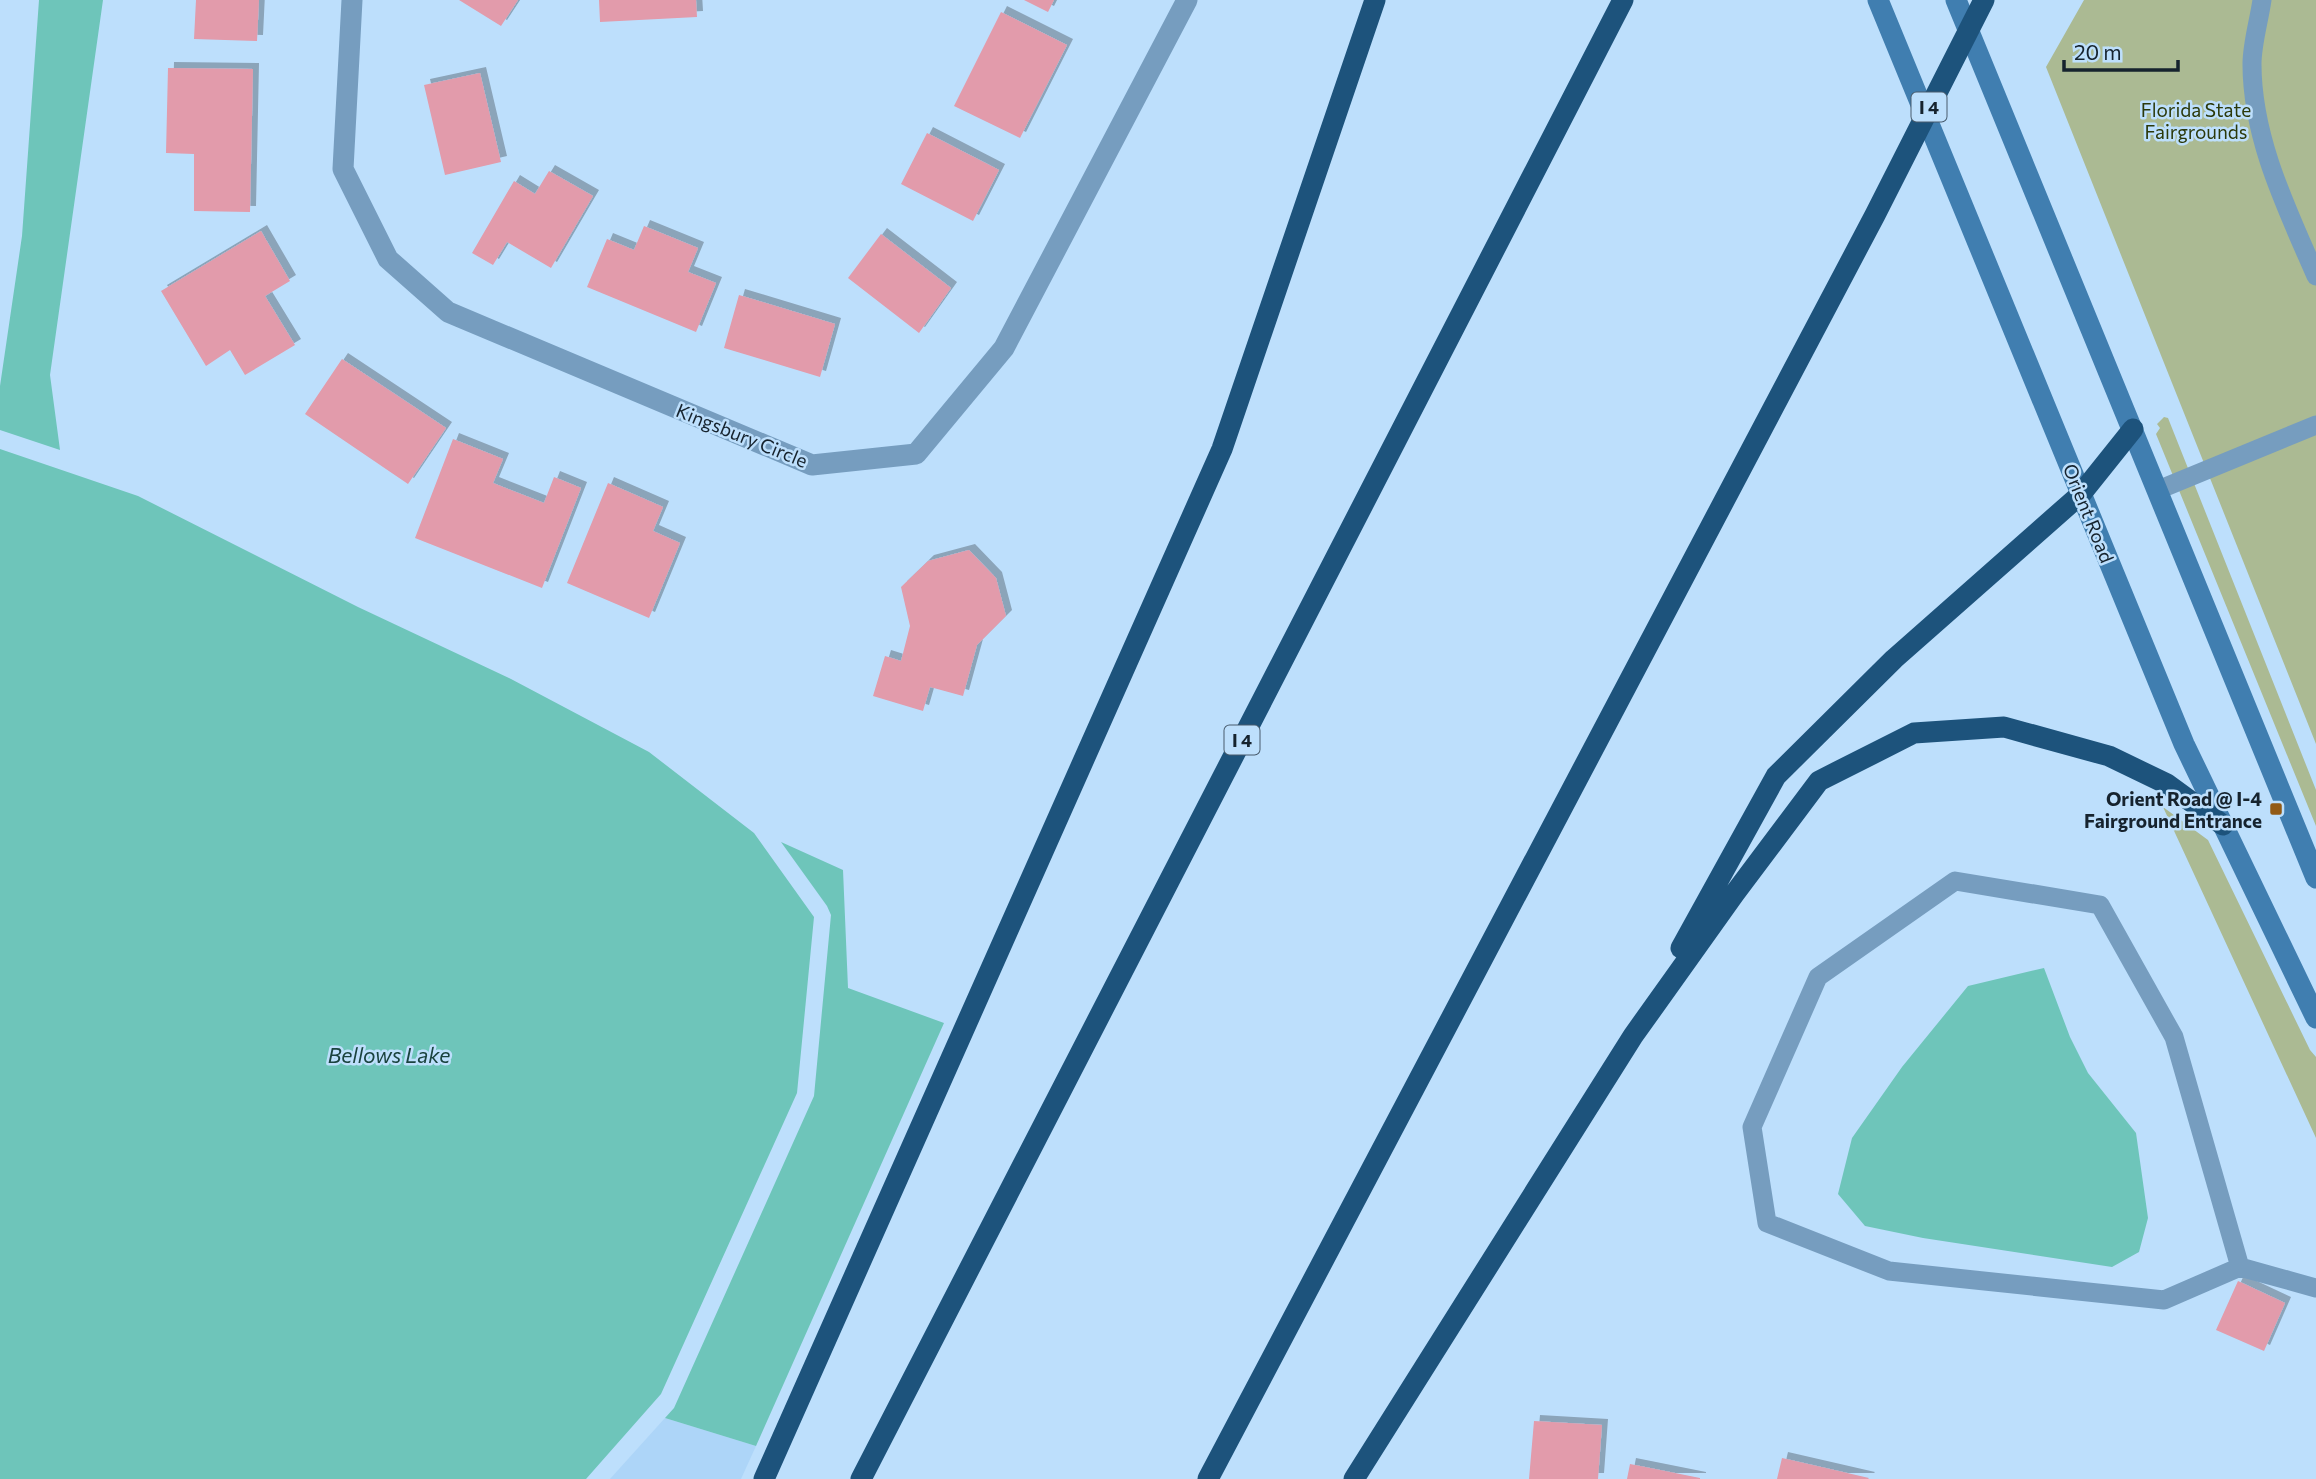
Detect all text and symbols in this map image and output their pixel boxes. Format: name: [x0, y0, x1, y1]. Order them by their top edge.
scale bar: [2064, 28, 2178, 72]
text: 20 m: [2074, 39, 2122, 64]
road number: I 4: [1912, 92, 1946, 122]
park label: Florida State Fairgrounds: [2141, 98, 2251, 143]
street label: Kingsbury Circle: [673, 398, 811, 472]
street label: Orient Road: [2059, 460, 2119, 566]
road number: I 4: [1224, 726, 1260, 754]
place label: Orient Road @ I-4 Fairground Entrance: [2084, 787, 2262, 832]
marker: Orient Road @ I-4 Fairground Entrance: [2268, 801, 2284, 817]
water label: Bellows Lake: [328, 1042, 450, 1067]

